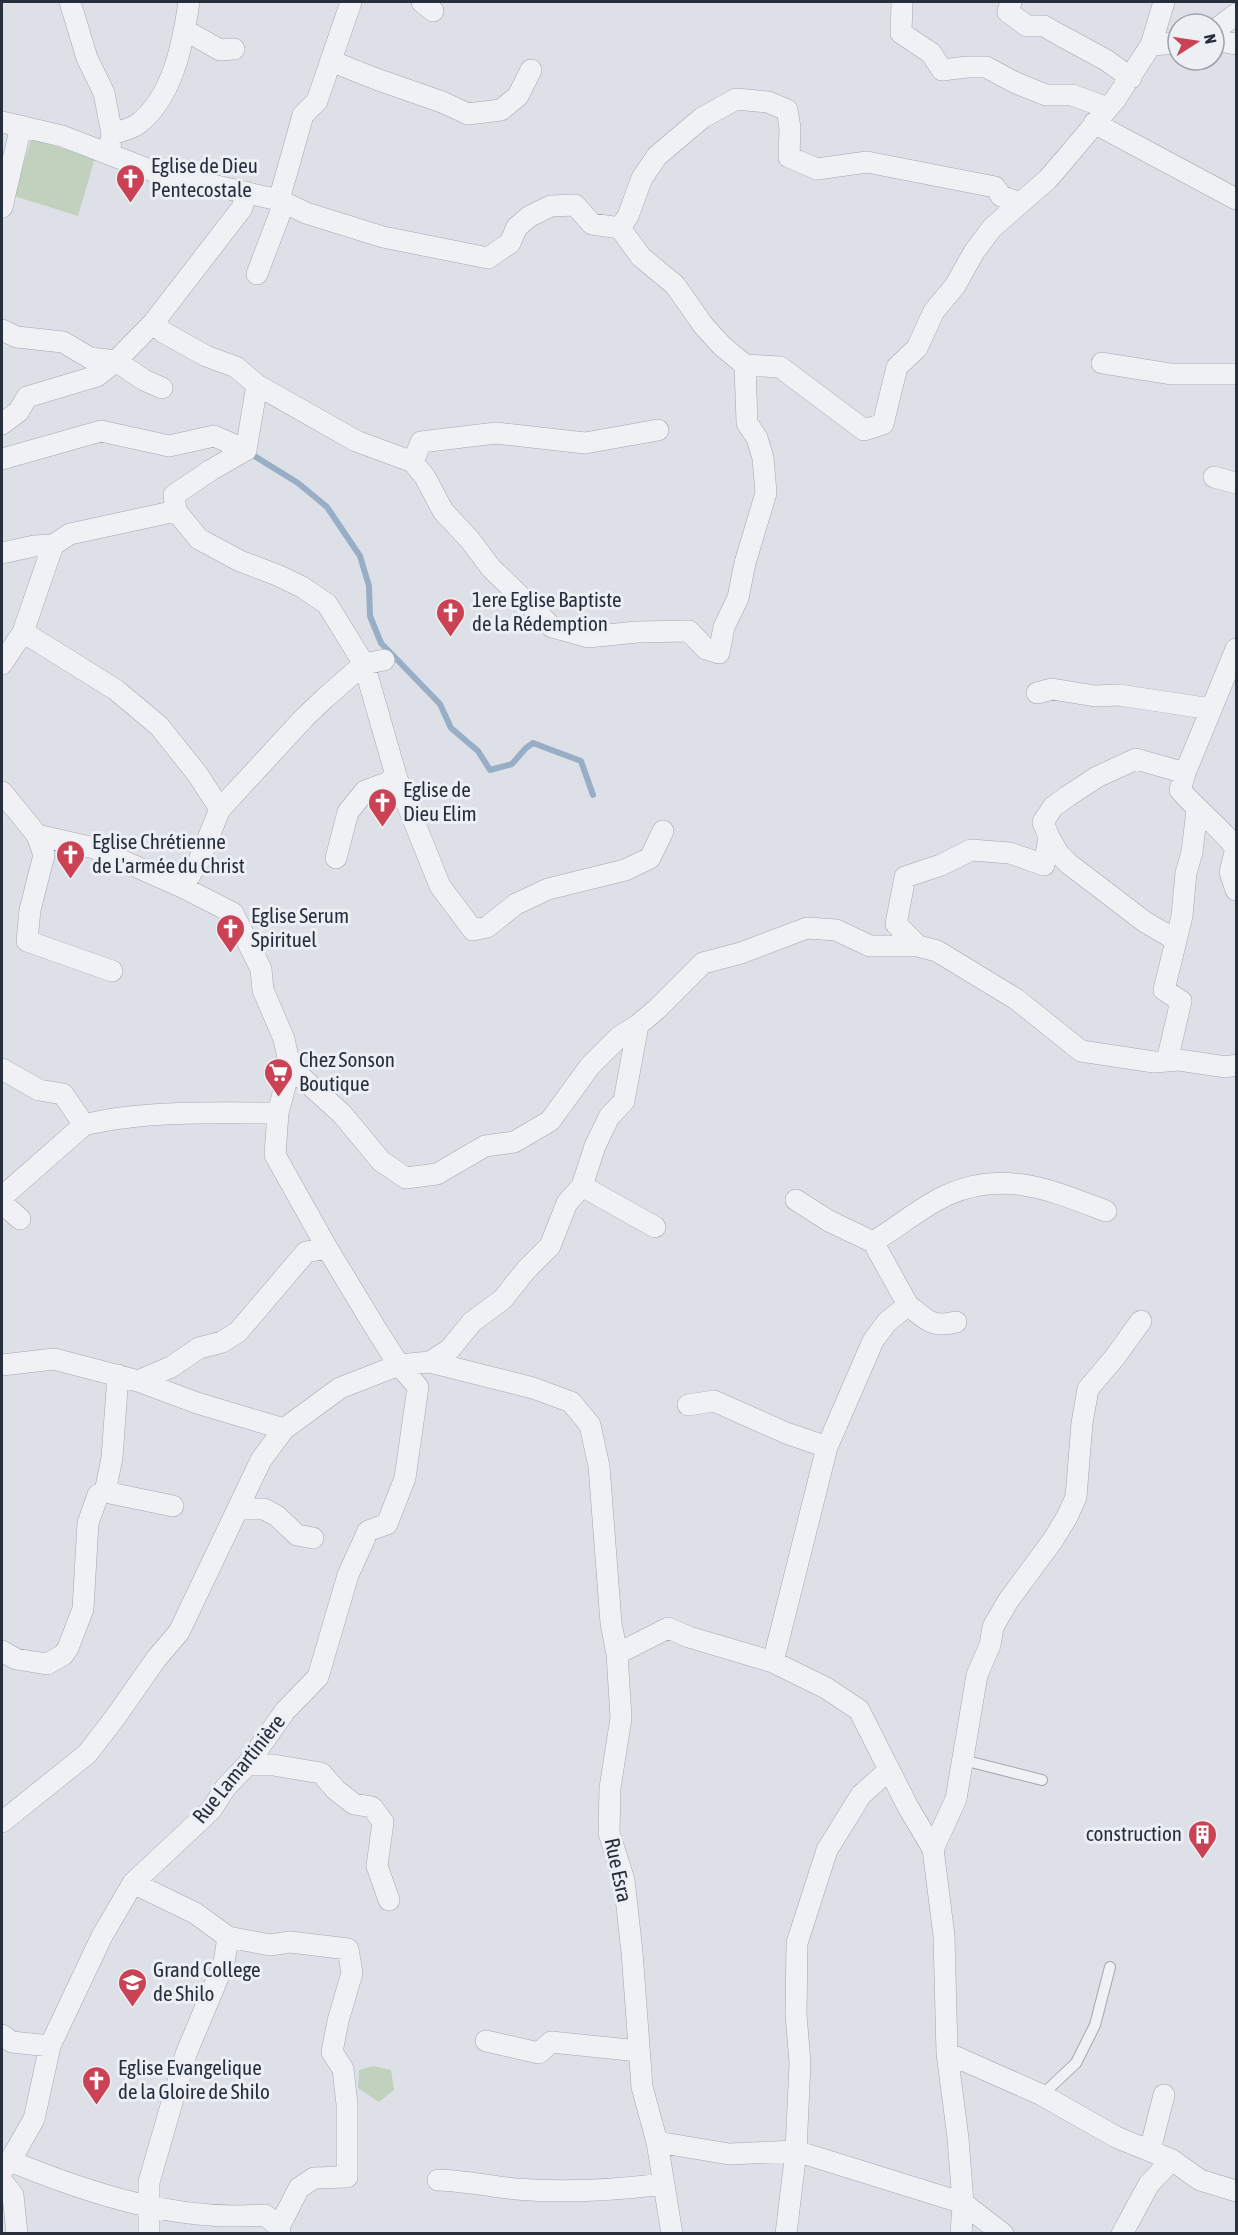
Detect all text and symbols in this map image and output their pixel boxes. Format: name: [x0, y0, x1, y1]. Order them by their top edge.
north arrow: [1166, 12, 1226, 72]
text: N: [1201, 32, 1220, 45]
place label: Eglise de Dieu Pentecostale: [151, 153, 258, 201]
church icon: Eglise de Dieu Pentecostale: [114, 162, 146, 204]
place label: 1ere Eglise Baptiste de la Rédemption: [472, 587, 622, 635]
church icon: 1ere Eglise Baptiste de la Rédemption: [435, 596, 467, 638]
place label: Eglise de Dieu Elim: [403, 777, 477, 825]
church icon: Eglise de Dieu Elim: [366, 786, 398, 828]
place label: Eglise Chrétienne de L'armée du Christ: [92, 829, 245, 877]
church icon: Eglise Chrétienne de L'armée du Christ: [55, 838, 87, 880]
place label: Eglise Serum Spirituel: [251, 903, 349, 951]
church icon: Eglise Serum Spirituel: [214, 912, 246, 954]
place label: Chez Sonson Boutique: [299, 1047, 395, 1095]
supermarket icon: Chez Sonson Boutique: [262, 1056, 294, 1098]
street label: Rue Lamartinière: [187, 1709, 289, 1828]
building icon: construction: [1187, 1818, 1219, 1860]
place label: construction: [1086, 1821, 1182, 1845]
street label: Rue Esra: [600, 1836, 637, 1904]
place label: Grand College de Shilo: [153, 1957, 261, 2005]
school or university icon: Grand College de Shilo: [116, 1966, 148, 2008]
place label: Eglise Evangelique de la Gloire de Shilo: [118, 2055, 270, 2103]
church icon: Eglise Evangelique de la Gloire de Shilo: [81, 2064, 113, 2106]

